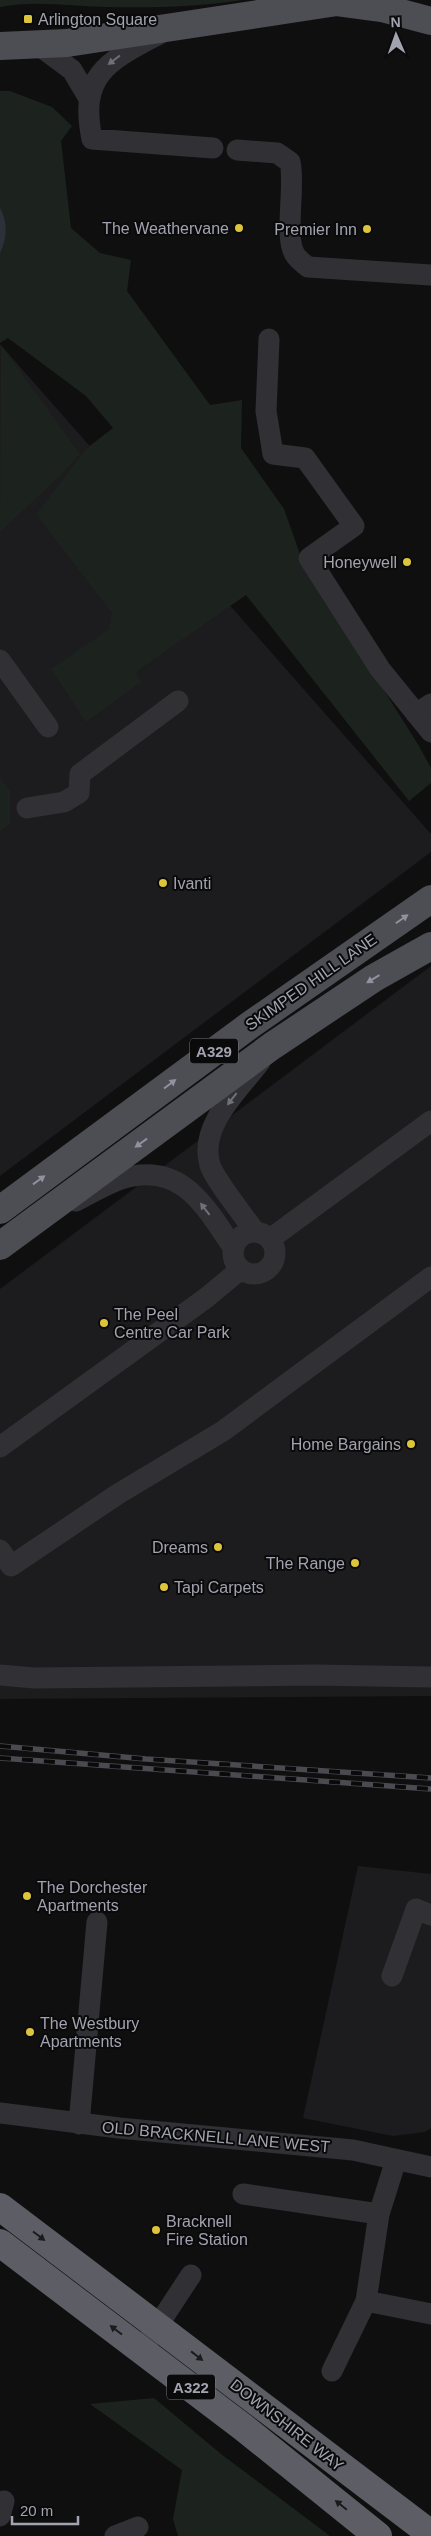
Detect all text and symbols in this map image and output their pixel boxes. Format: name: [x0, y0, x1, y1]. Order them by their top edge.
north arrow: [371, 10, 421, 60]
place label: Arlington Square: [38, 11, 157, 28]
marker: Arlington Square: [22, 13, 34, 25]
text: N: [390, 14, 401, 30]
one-way arrow: [107, 55, 121, 65]
place label: The Weathervane: [102, 220, 229, 237]
place label: Premier Inn: [274, 221, 357, 238]
marker: The Weathervane: [233, 222, 245, 234]
marker: Premier Inn: [361, 223, 373, 235]
place label: Honeywell: [323, 554, 397, 571]
marker: Honeywell: [401, 556, 413, 568]
place label: Ivanti: [173, 875, 211, 892]
marker: Ivanti: [157, 877, 169, 889]
one-way arrow: [395, 914, 409, 924]
street label: SKIMPED HILL LANE: [242, 930, 380, 1034]
one-way arrow: [367, 974, 380, 983]
road number: A329: [190, 1038, 238, 1064]
one-way arrow: [163, 1079, 177, 1089]
one-way arrow: [227, 1092, 237, 1106]
one-way arrow: [135, 1138, 148, 1149]
one-way arrow: [32, 1175, 45, 1186]
one-way arrow: [200, 1203, 210, 1216]
place label: The Peel Centre Car Park: [114, 1306, 231, 1341]
marker: The Peel Centre Car Park: [98, 1317, 110, 1329]
place label: Home Bargains: [291, 1436, 401, 1453]
marker: Home Bargains: [405, 1438, 417, 1450]
place label: Dreams: [152, 1539, 208, 1556]
marker: Dreams: [212, 1541, 224, 1553]
place label: The Range: [266, 1555, 345, 1572]
marker: The Range: [349, 1557, 361, 1569]
place label: Tapi Carpets: [174, 1579, 264, 1596]
marker: Tapi Carpets: [158, 1581, 170, 1593]
place label: The Dorchester Apartments: [37, 1879, 148, 1914]
marker: The Dorchester Apartments: [21, 1890, 33, 1902]
place label: The Westbury Apartments: [40, 2015, 139, 2050]
marker: The Westbury Apartments: [24, 2026, 36, 2038]
street label: OLD BRACKNELL LANE WEST: [101, 2119, 331, 2155]
place label: Bracknell Fire Station: [166, 2213, 248, 2248]
marker: Bracknell Fire Station: [150, 2224, 162, 2236]
one-way arrow: [32, 2231, 46, 2241]
one-way arrow: [109, 2325, 123, 2335]
one-way arrow: [190, 2350, 203, 2361]
road number: A322: [167, 2374, 215, 2400]
street label: DOWNSHIRE WAY: [227, 2376, 347, 2475]
scale bar: [12, 2494, 79, 2526]
one-way arrow: [334, 2500, 347, 2511]
text: 20 m: [20, 2502, 53, 2519]

